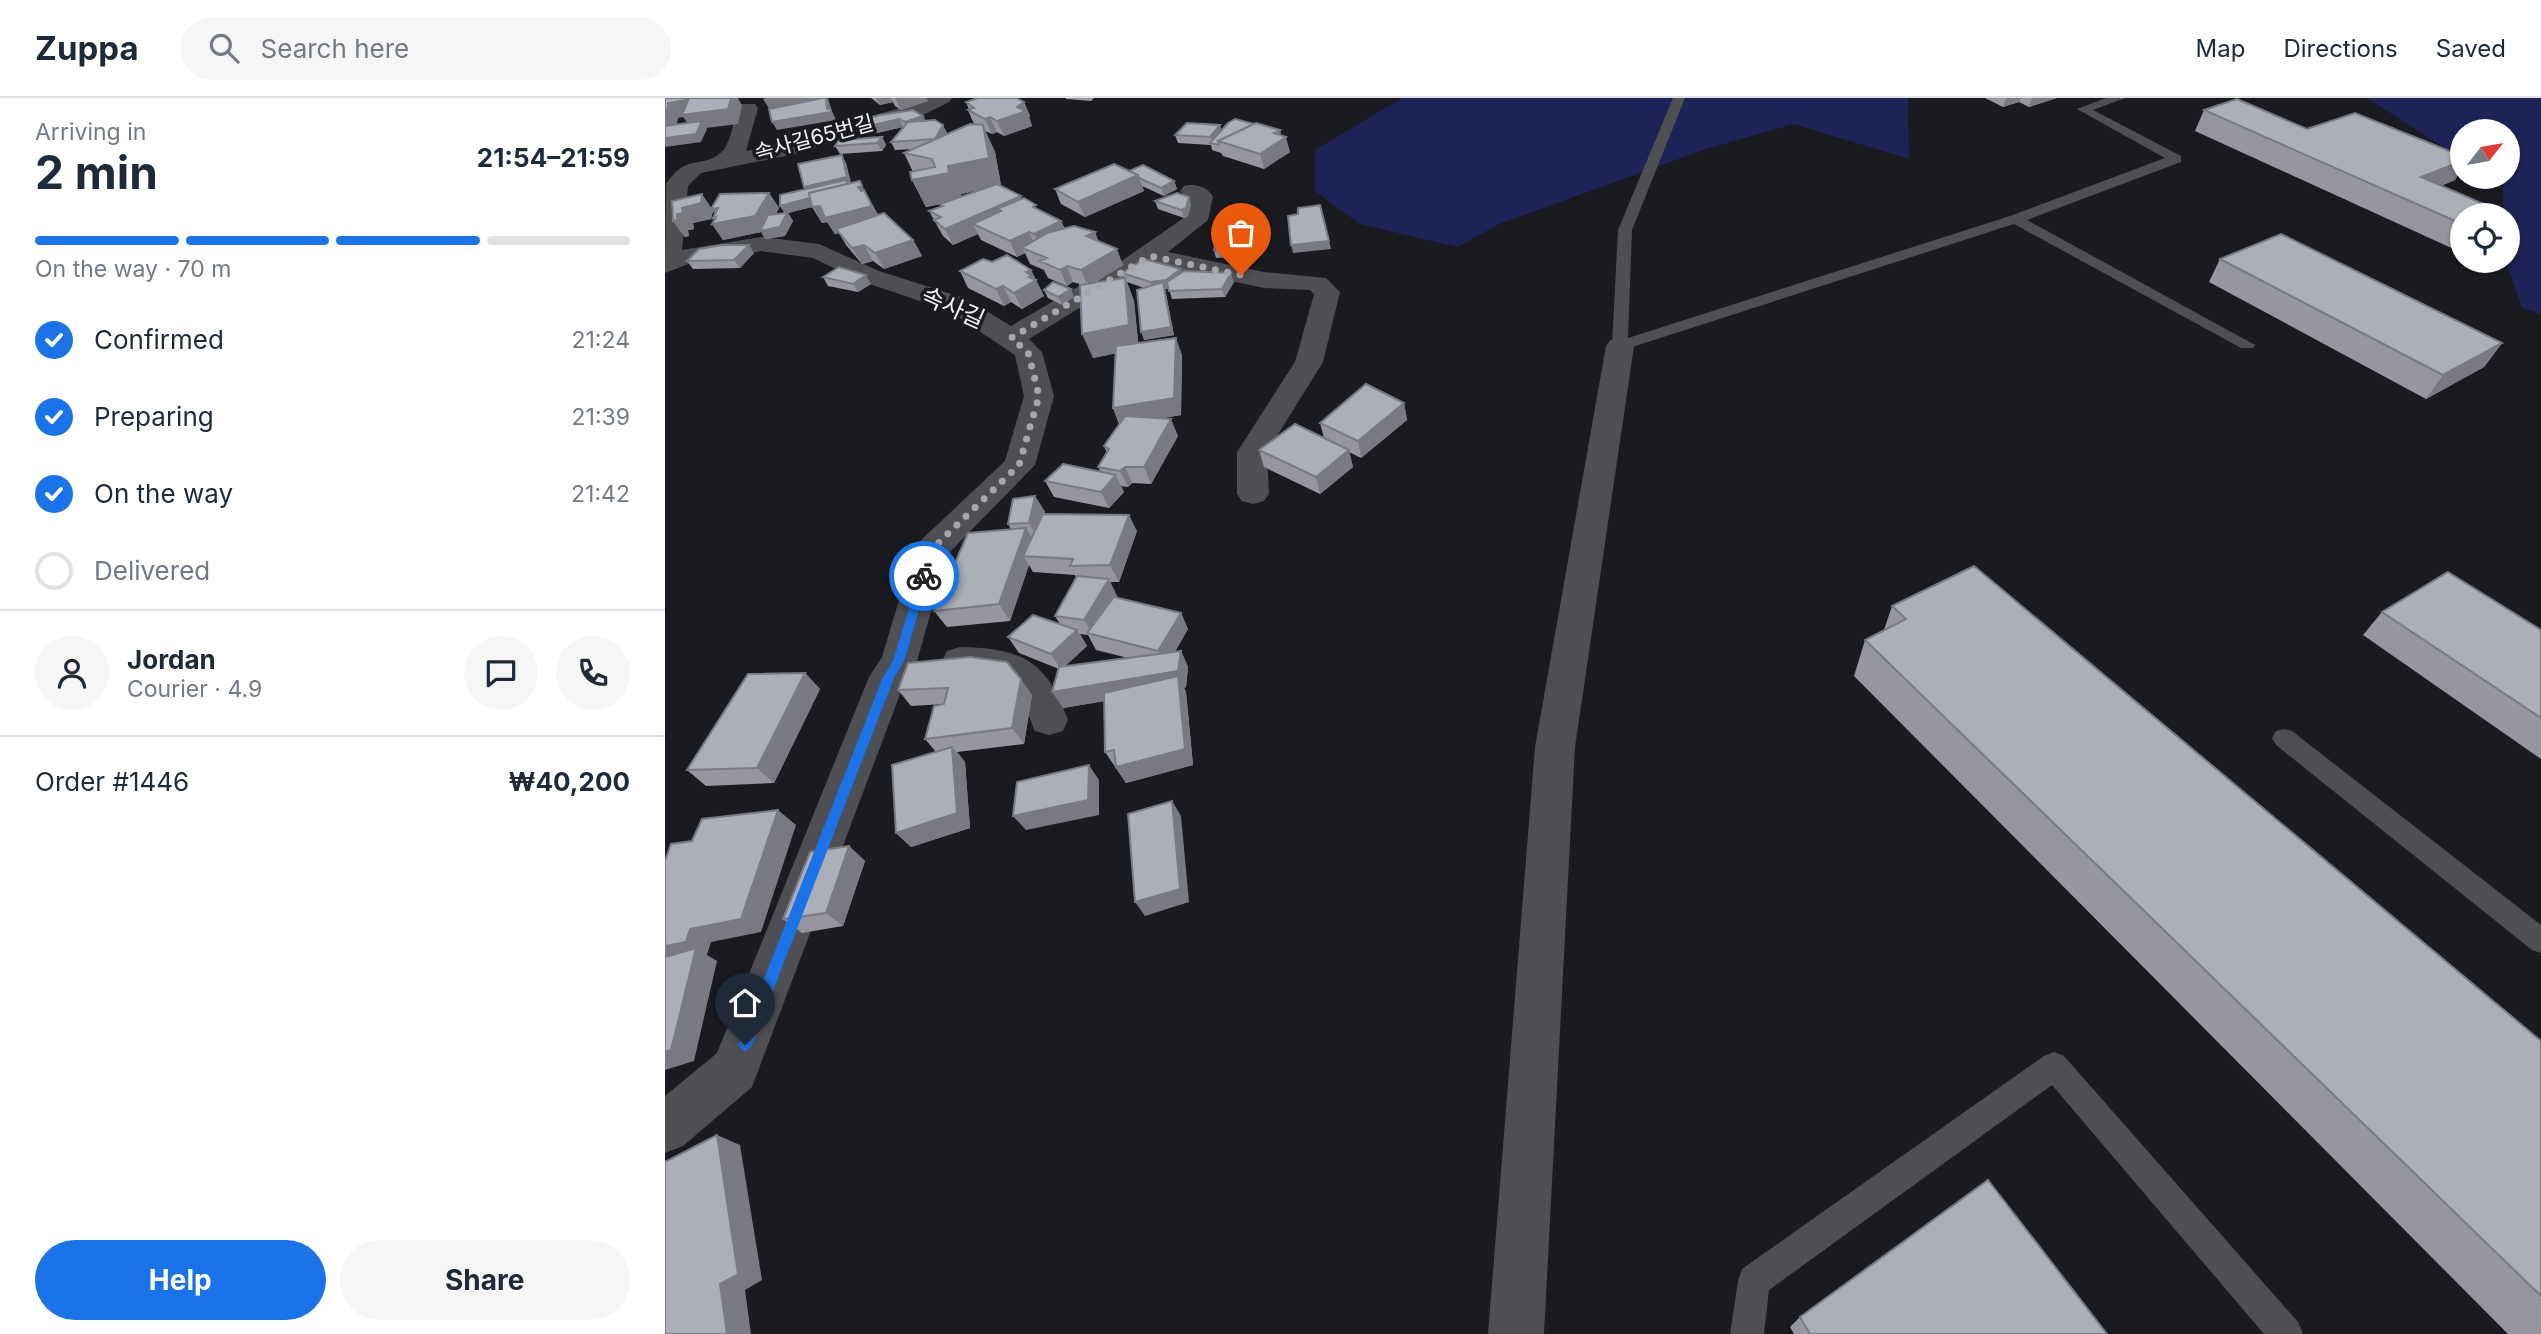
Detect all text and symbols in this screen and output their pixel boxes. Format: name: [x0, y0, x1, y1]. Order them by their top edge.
search box: [181, 17, 671, 80]
text: Zuppa: [35, 28, 139, 68]
icon: search: [205, 29, 243, 67]
text: Search here: [261, 33, 409, 64]
text: Map: [2196, 34, 2245, 63]
text: Directions: [2283, 34, 2398, 63]
text: Saved: [2436, 34, 2506, 63]
street label: 속사길65번길: [752, 110, 876, 165]
text: Arriving in: [35, 118, 146, 146]
north arrow: [2450, 119, 2520, 189]
map controls: [2450, 119, 2520, 273]
text: 21:54–21:59: [477, 142, 630, 173]
text: 2 min: [35, 144, 158, 200]
pin: [1211, 203, 1271, 275]
button: locate: [2450, 203, 2520, 273]
icon: bag: [1222, 214, 1260, 252]
text: On the way · 70 m: [35, 255, 231, 283]
street label: 속사길: [917, 281, 989, 334]
icon: check: [35, 321, 73, 359]
text: Confirmed: [94, 324, 224, 355]
text: 21:24: [571, 326, 630, 354]
icon: check: [35, 398, 73, 436]
text: Preparing: [94, 401, 214, 432]
text: 21:39: [572, 403, 630, 431]
icon: check: [35, 475, 73, 513]
text: On the way: [94, 478, 233, 509]
text: 21:42: [571, 480, 630, 508]
courier: [889, 541, 959, 611]
text: Delivered: [94, 555, 210, 586]
icon: bike: [905, 557, 943, 595]
button: person: [35, 636, 109, 710]
button: chat: [464, 636, 538, 710]
button: phone: [556, 636, 630, 710]
text: Jordan: [127, 644, 216, 675]
text: Courier · 4.9: [127, 675, 262, 703]
text: Order #1446: [35, 766, 189, 797]
text: ₩40,200: [508, 766, 630, 797]
pin: [715, 973, 775, 1045]
icon: home: [726, 984, 764, 1022]
button: Help: [35, 1240, 326, 1320]
button: Share: [340, 1240, 630, 1320]

